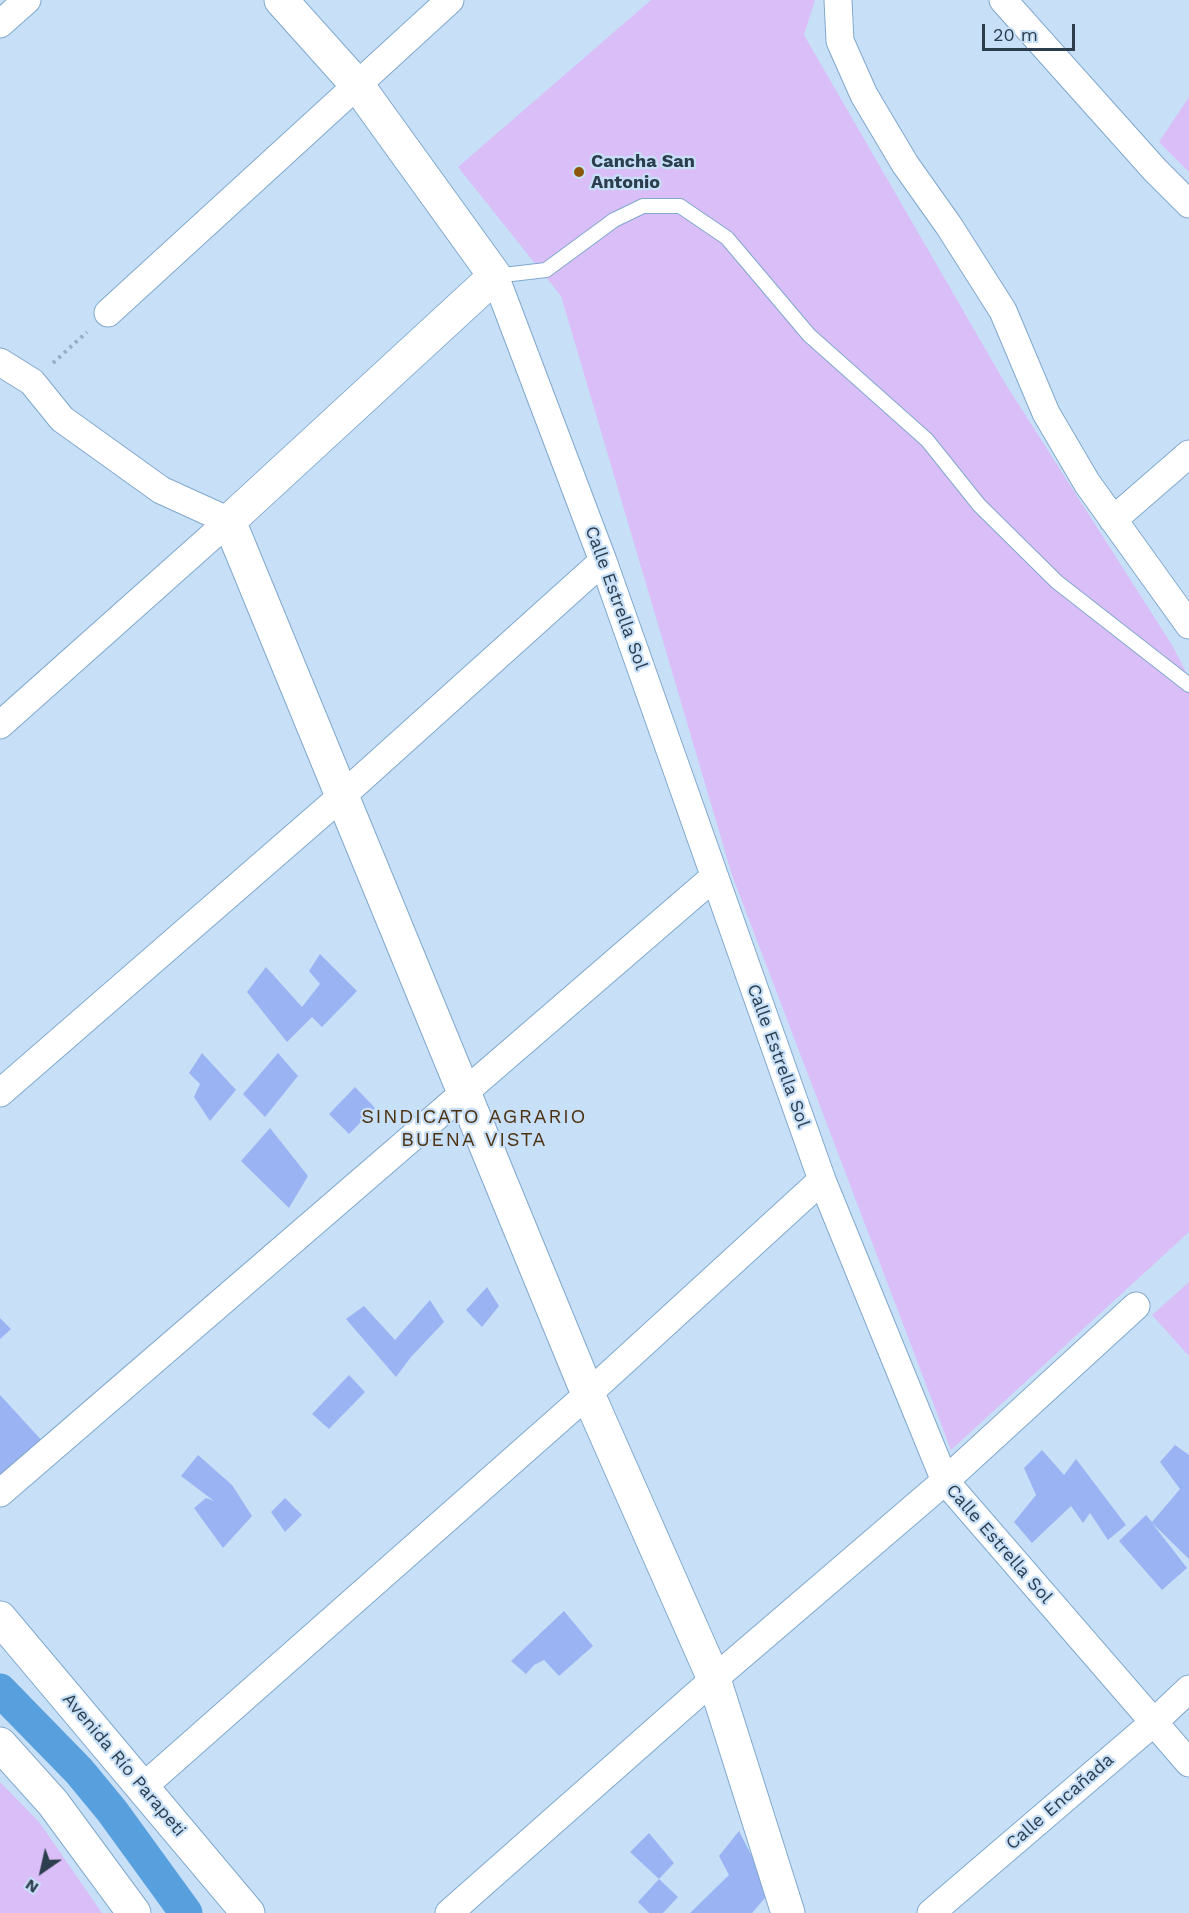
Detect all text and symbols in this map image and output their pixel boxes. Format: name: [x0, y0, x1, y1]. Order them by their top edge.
scale bar: [985, 12, 1078, 50]
text: 20 m: [993, 24, 1038, 45]
place label: Cancha San Antonio: [591, 151, 695, 194]
marker: Cancha San Antonio: [572, 165, 586, 179]
street label: Calle Estrella Sol: [580, 523, 652, 673]
street label: Calle Estrella Sol: [742, 981, 814, 1131]
district label: SINDICATO AGRARIO BUENA VISTA: [361, 1105, 587, 1152]
street label: Calle Estrella Sol: [941, 1480, 1057, 1608]
street label: Avenida Río Parapeti: [58, 1689, 190, 1841]
street label: Calle Encañada: [1002, 1749, 1118, 1855]
north arrow: [12, 1841, 72, 1901]
text: N: [21, 1875, 42, 1898]

